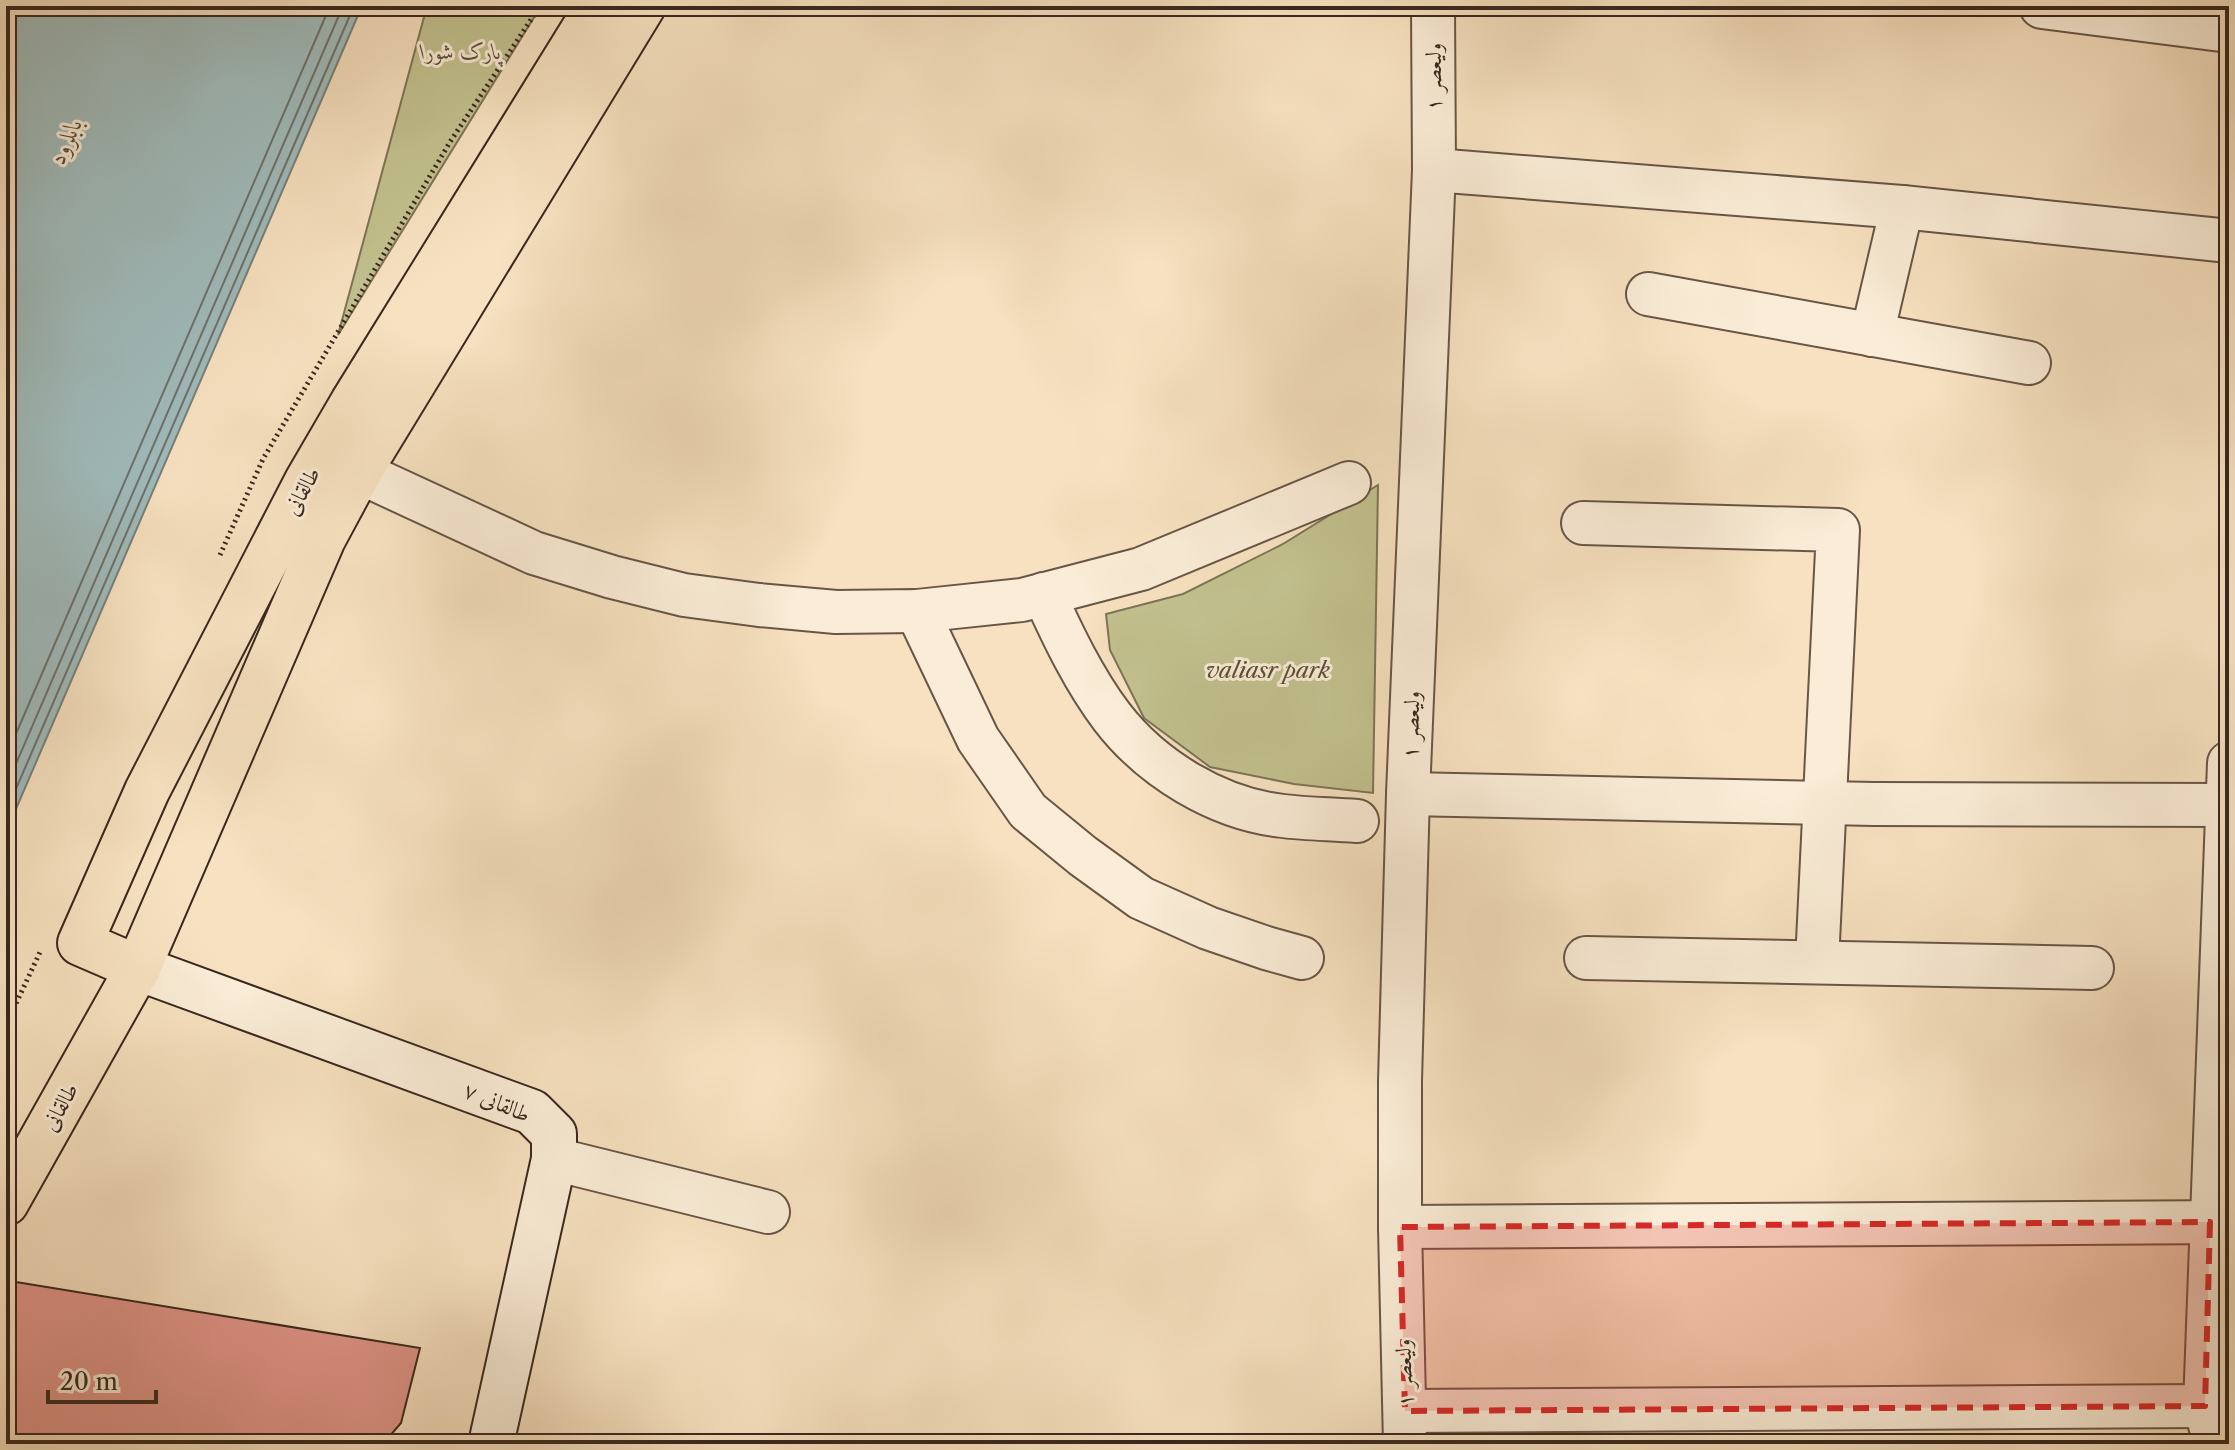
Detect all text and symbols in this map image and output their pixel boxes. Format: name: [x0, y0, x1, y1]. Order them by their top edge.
park label: پارک شورا: [419, 38, 503, 68]
street label: ولیعصر ۱: [1420, 43, 1448, 111]
water label: بابلرود: [42, 113, 89, 169]
street label: طالقانی: [278, 462, 326, 520]
park label: valiasr park: [1206, 657, 1330, 684]
street label: ولیعصر ۱: [1396, 690, 1427, 760]
street label: طالقانی ۷: [460, 1076, 534, 1128]
street label: طالقانی: [36, 1078, 84, 1136]
street label: ولیعصر ۱: [1389, 1338, 1420, 1408]
scale bar: [48, 1354, 156, 1404]
text: 20 m: [60, 1367, 118, 1396]

